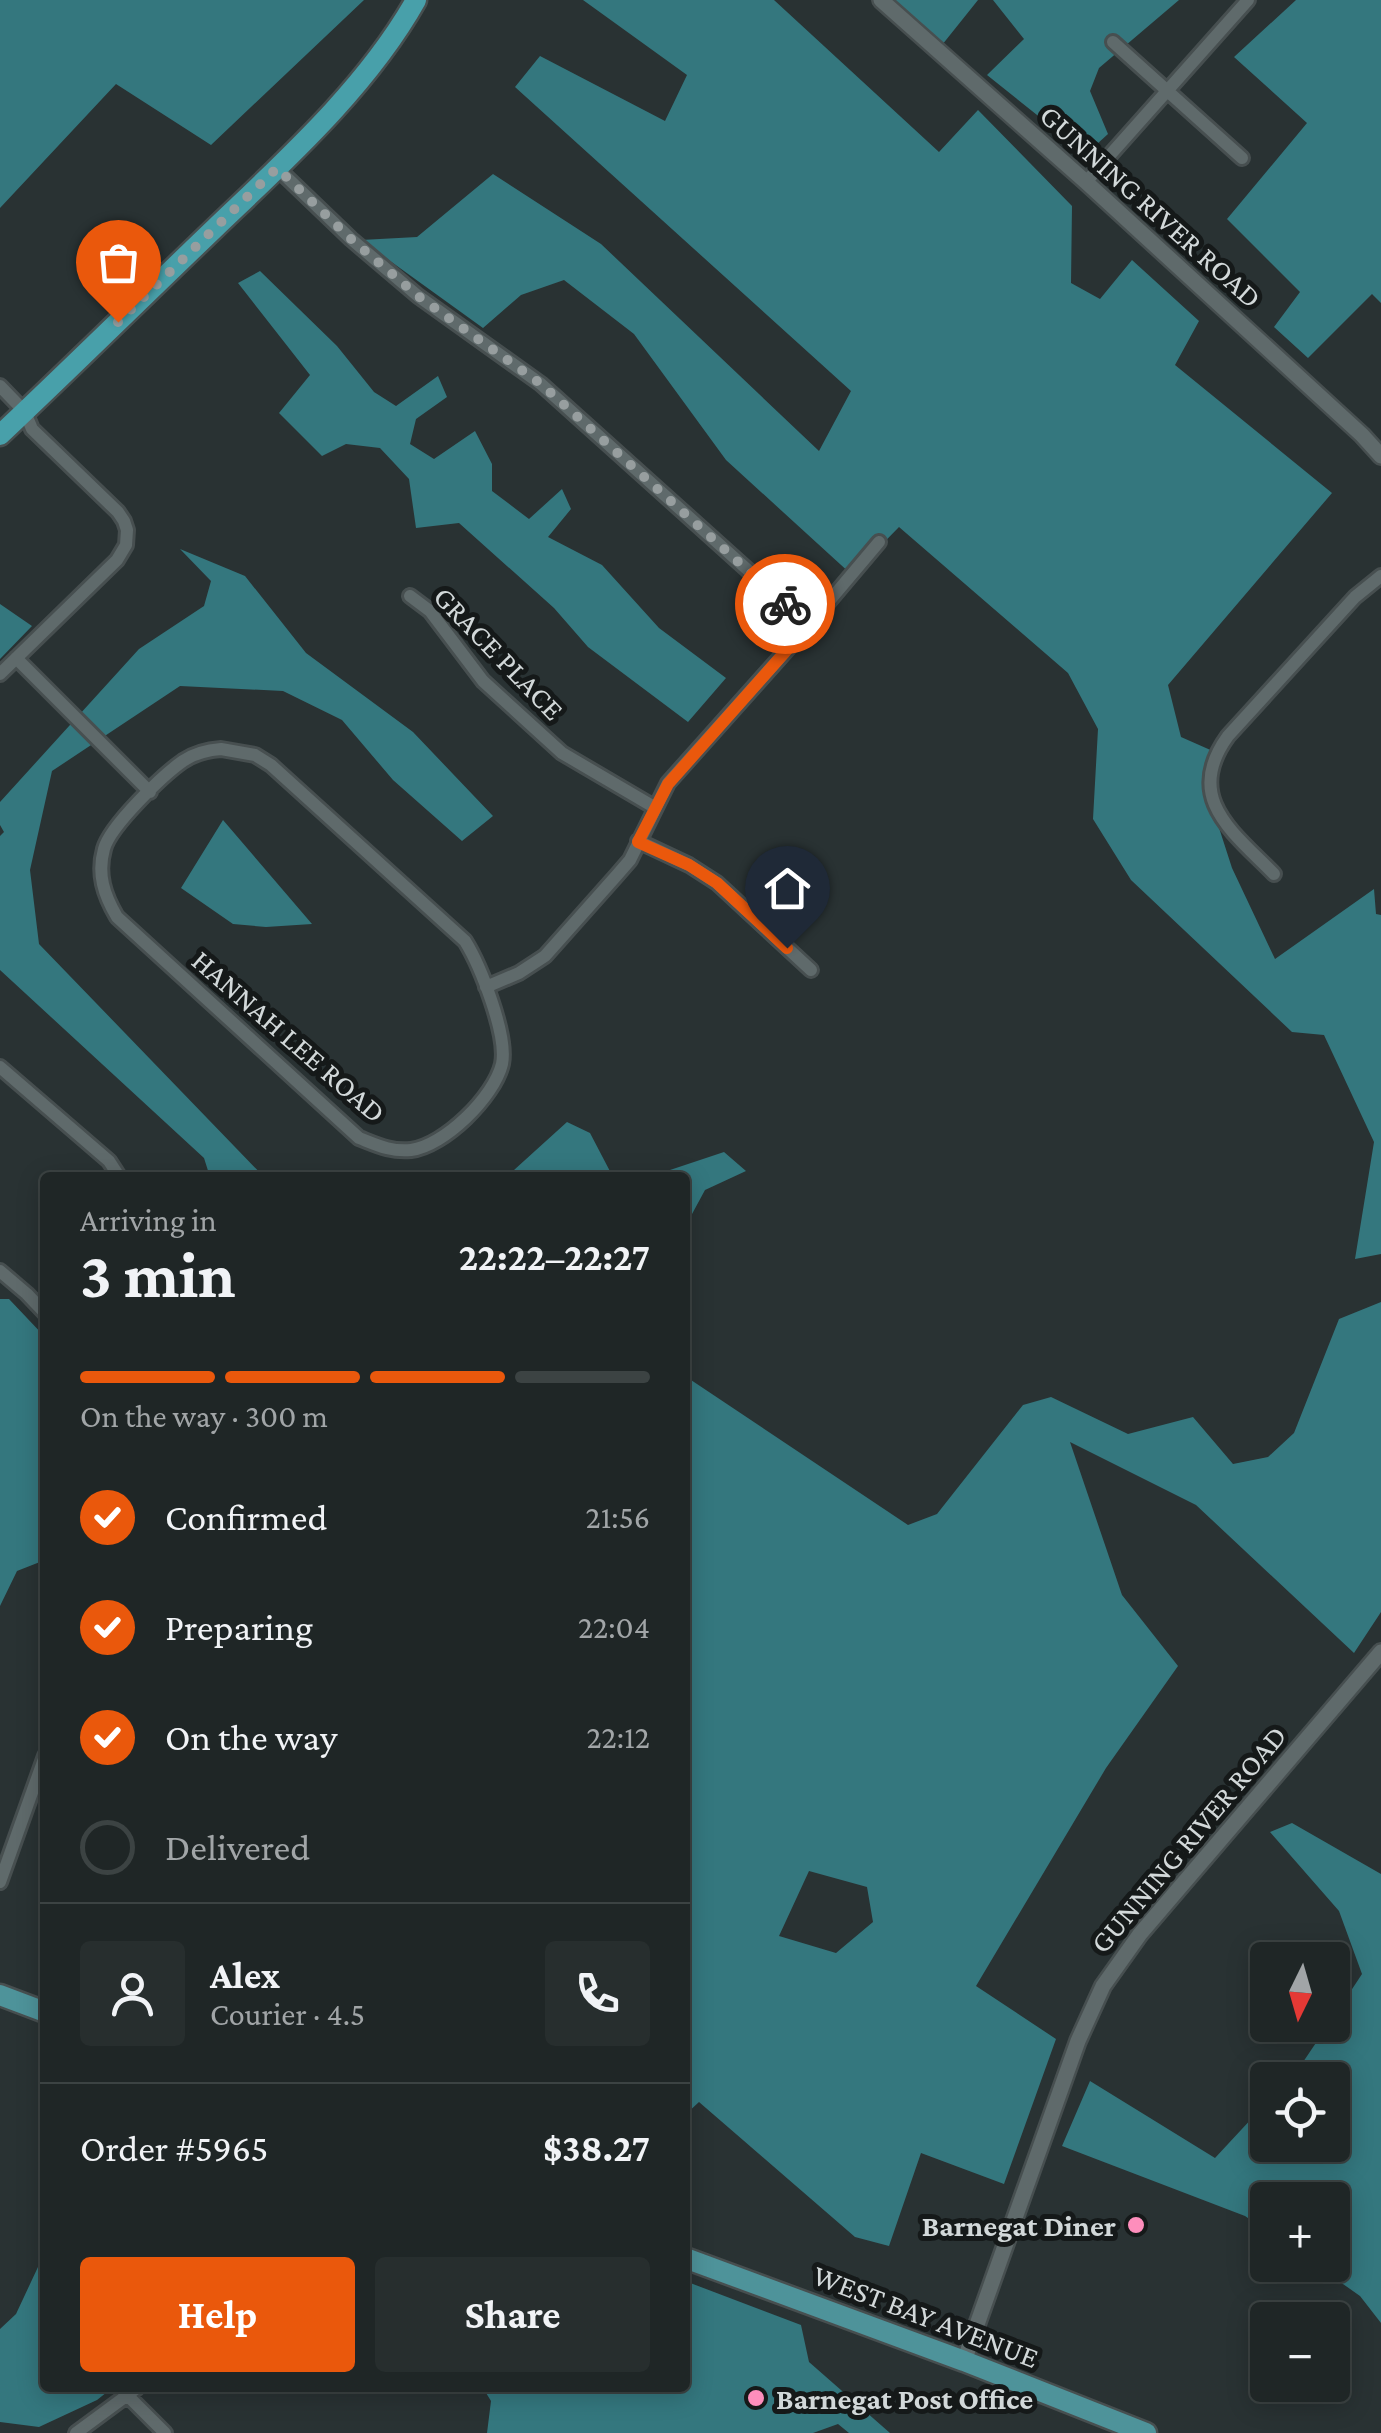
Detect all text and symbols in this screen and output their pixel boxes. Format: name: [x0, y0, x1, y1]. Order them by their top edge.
street label: GUNNING RIVER ROAD: [1034, 98, 1268, 314]
pin: [76, 220, 161, 323]
icon: bag: [91, 235, 146, 290]
courier: [735, 554, 835, 654]
icon: bike: [758, 577, 813, 632]
street label: GRACE PLACE: [427, 580, 571, 726]
pin: [745, 846, 830, 949]
icon: home: [760, 861, 815, 916]
street label: HANNAH LEE ROAD: [186, 943, 392, 1129]
text: Arriving in: [80, 1202, 217, 1238]
text: 22:22–22:27: [459, 1236, 650, 1278]
text: 3 min: [80, 1239, 235, 1311]
text: On the way · 300 m: [80, 1398, 328, 1434]
icon: check: [80, 1490, 135, 1545]
text: Confirmed: [165, 1496, 328, 1538]
text: 21:56: [585, 1499, 650, 1535]
icon: check: [80, 1600, 135, 1655]
text: Preparing: [165, 1606, 313, 1648]
text: 22:04: [578, 1609, 650, 1645]
icon: check: [80, 1710, 135, 1765]
text: On the way: [165, 1716, 337, 1758]
text: 22:12: [586, 1719, 650, 1755]
street label: GUNNING RIVER ROAD: [1083, 1719, 1293, 1959]
text: Delivered: [165, 1826, 310, 1868]
button: person: [80, 1941, 185, 2046]
button: phone: [545, 1941, 650, 2046]
north arrow: [1250, 1942, 1350, 2042]
map controls: [1250, 1942, 1350, 2402]
text: Alex: [210, 1954, 280, 1996]
text: Courier · 4.5: [210, 1996, 365, 2032]
button: locate: [1250, 2062, 1350, 2162]
text: Order #5965: [80, 2127, 268, 2169]
text: $38.27: [543, 2127, 650, 2169]
button: +: [1250, 2182, 1350, 2282]
place label: Barnegat Diner: [922, 2209, 1116, 2242]
marker: Barnegat Diner: [1125, 2214, 1147, 2236]
button: Help: [80, 2257, 355, 2372]
button: Share: [375, 2257, 650, 2372]
street label: WEST BAY AVENUE: [809, 2258, 1043, 2374]
button: −: [1250, 2302, 1350, 2402]
place label: Barnegat Post Office: [776, 2382, 1033, 2415]
marker: Barnegat Post Office: [745, 2387, 767, 2409]

